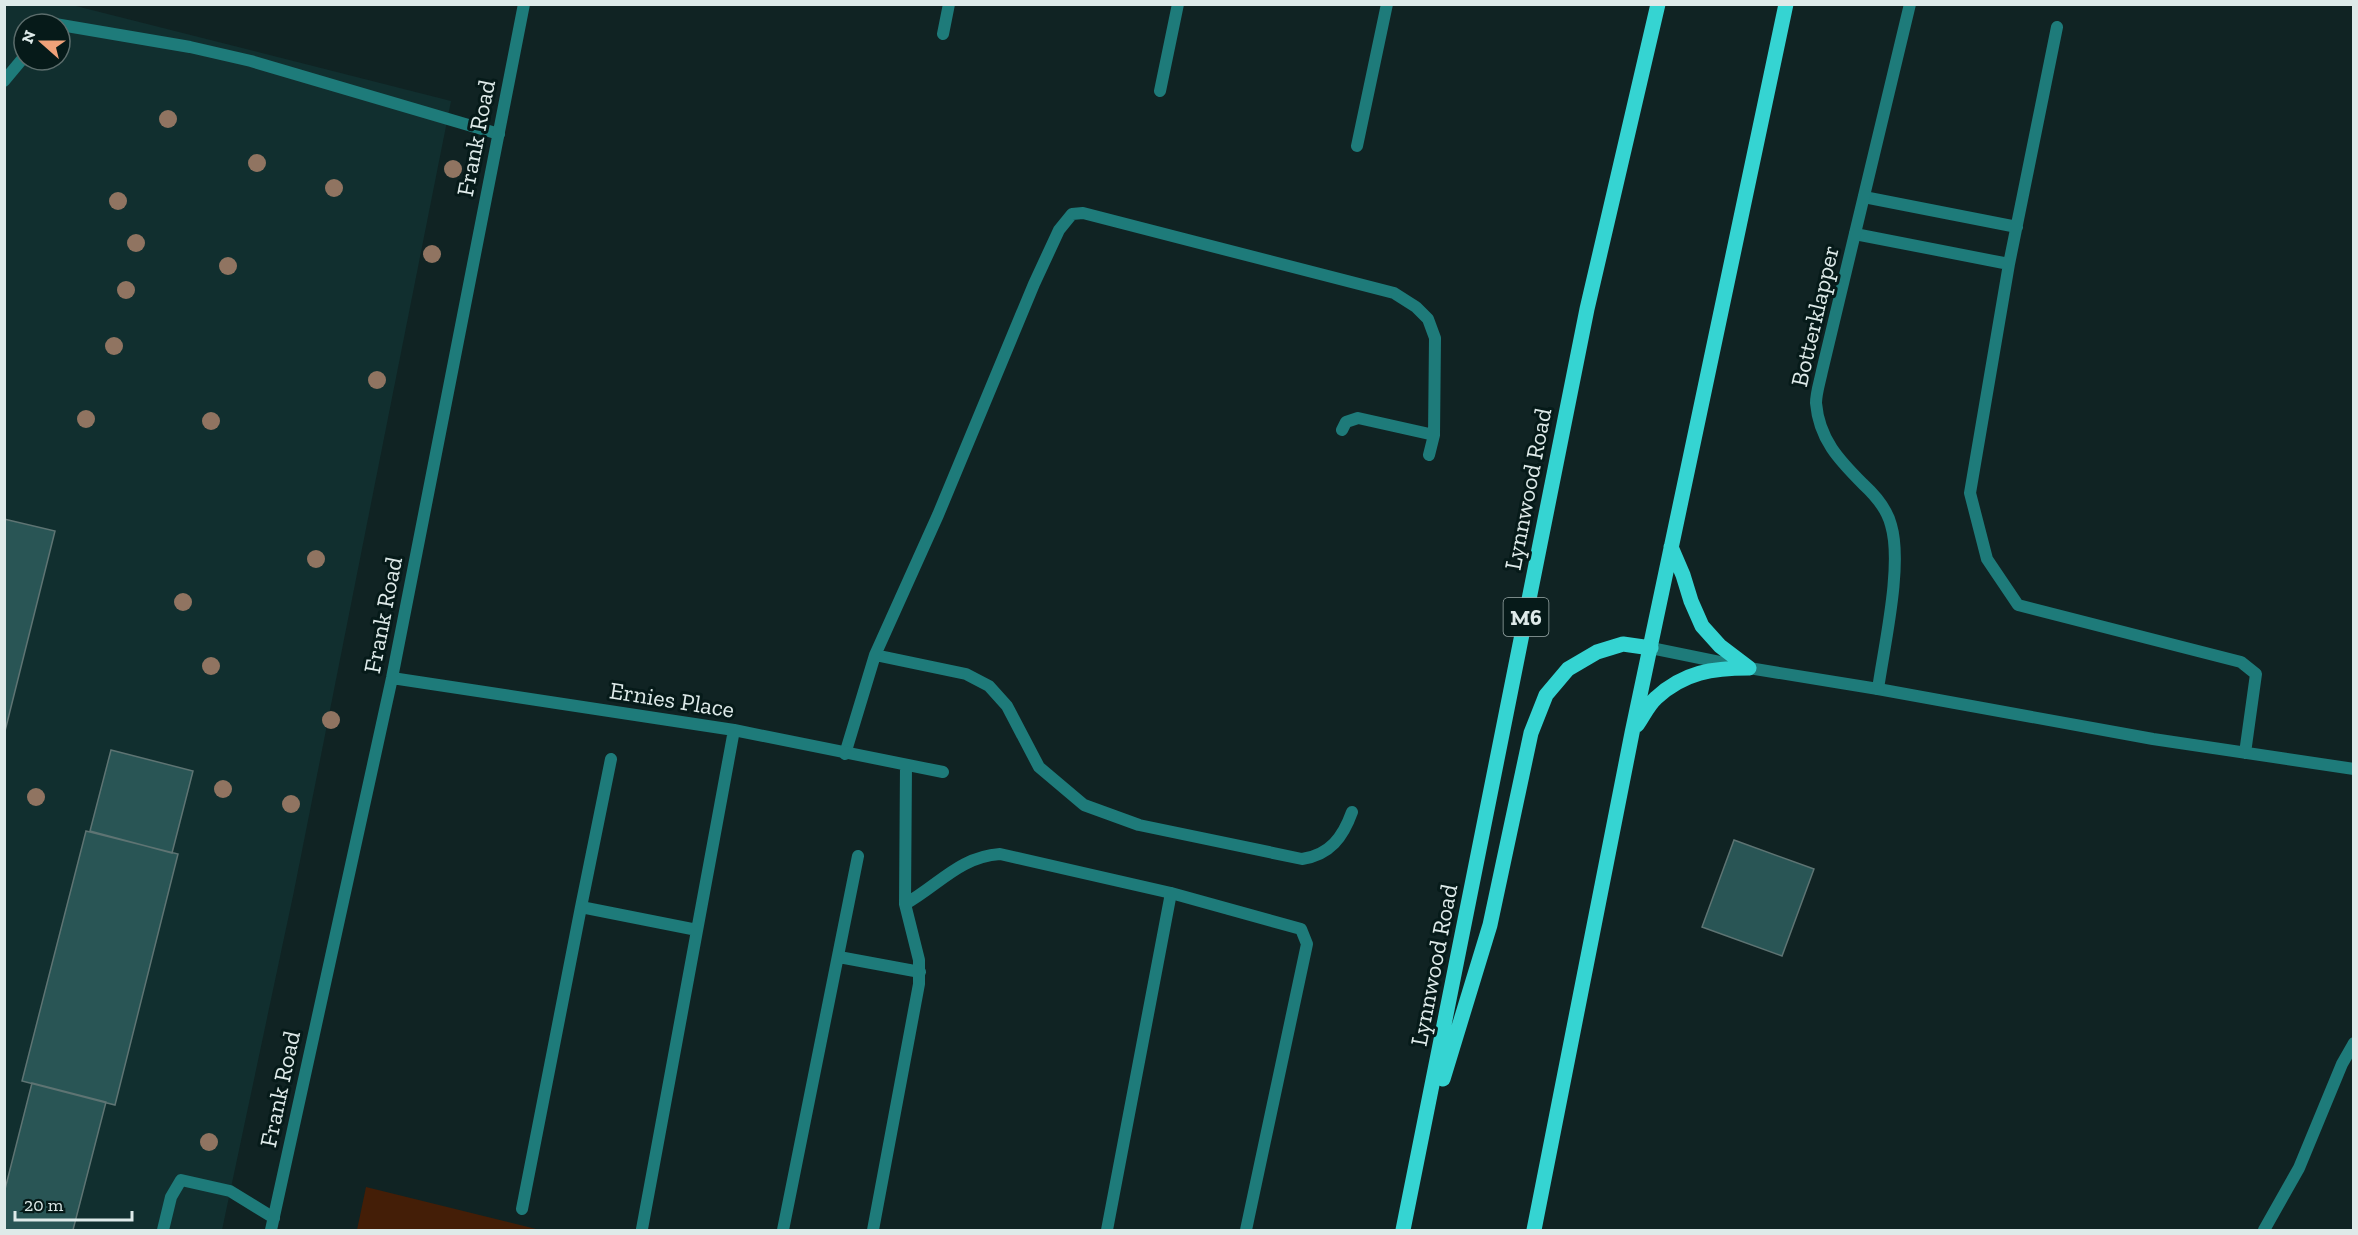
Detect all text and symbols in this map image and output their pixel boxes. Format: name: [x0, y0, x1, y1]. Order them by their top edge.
north arrow: [12, 12, 72, 72]
text: N: [17, 28, 40, 46]
street label: Frank Road: [450, 77, 501, 199]
street label: Botterklapper: [1784, 242, 1845, 389]
street label: Lynnwood Road: [1498, 405, 1557, 572]
street label: Frank Road: [357, 554, 408, 676]
road number: M6: [1504, 598, 1549, 636]
street label: Ernies Place: [608, 675, 737, 724]
street label: Lynnwood Road: [1404, 881, 1463, 1048]
street label: Frank Road: [253, 1028, 306, 1150]
scale bar: [15, 1184, 132, 1222]
text: 20 m: [24, 1194, 64, 1216]

